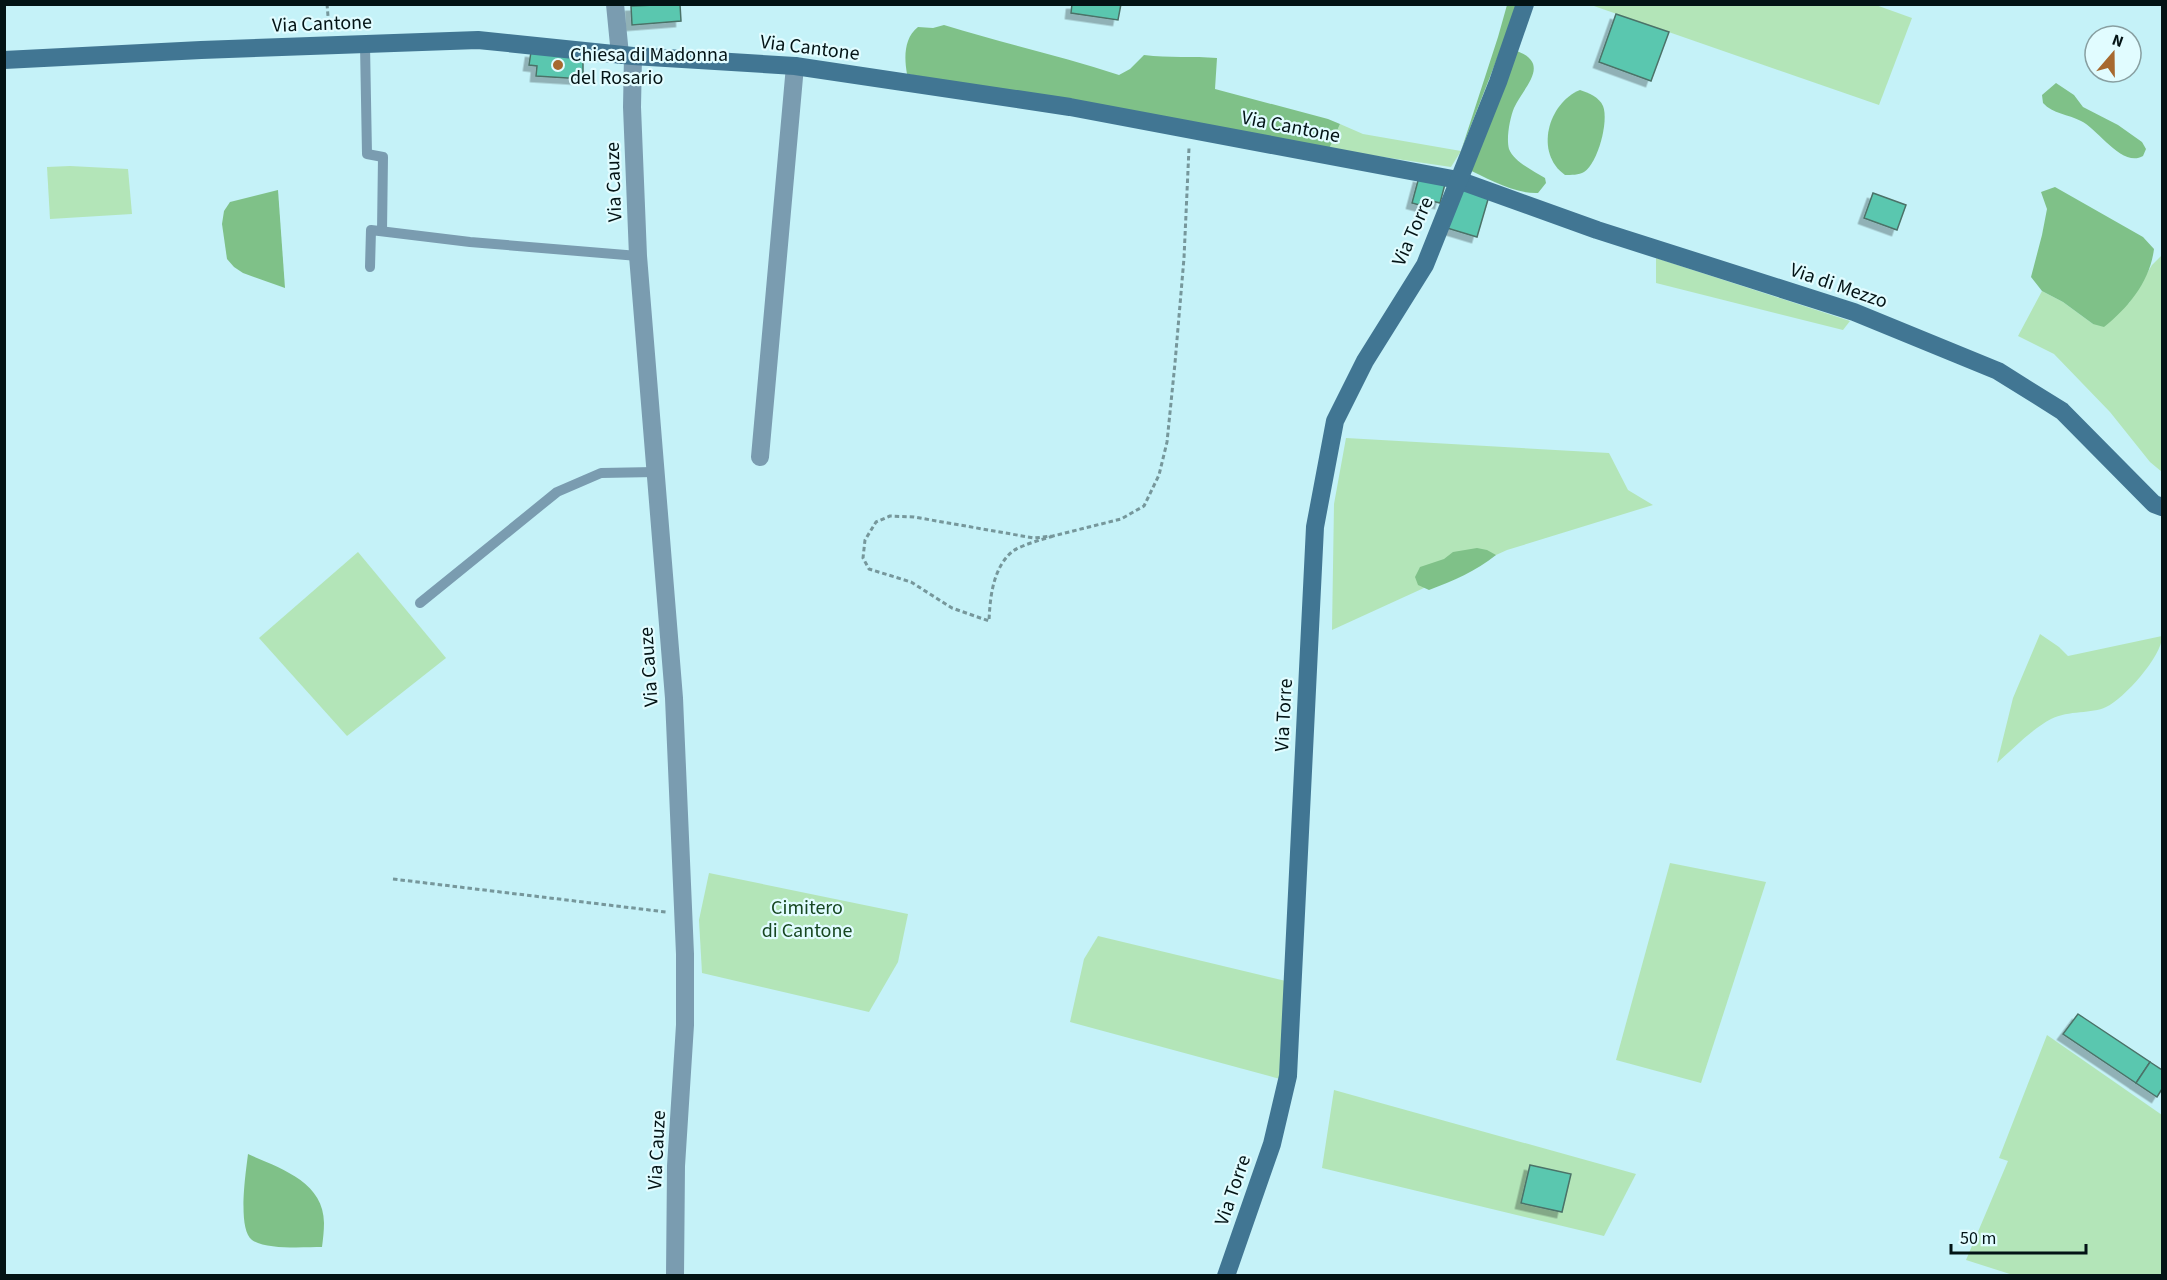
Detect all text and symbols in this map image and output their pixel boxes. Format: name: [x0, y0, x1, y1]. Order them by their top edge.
street label: Via Cantone: [272, 8, 373, 40]
north arrow: [2083, 24, 2143, 84]
street label: Via Cantone: [759, 28, 861, 68]
text: N: [2109, 29, 2127, 53]
place label: Chiesa di Madonna del Rosario: [570, 41, 728, 92]
marker: Chiesa di Madonna del Rosario: [551, 58, 565, 72]
street label: Via Cantone: [1239, 104, 1343, 150]
street label: Via Cauze: [599, 141, 629, 222]
street label: Via Torre: [1385, 192, 1441, 271]
street label: Via di Mezzo: [1786, 256, 1891, 316]
street label: Via Cauze: [632, 626, 666, 708]
street label: Via Torre: [1268, 678, 1300, 752]
park label: Cimitero di Cantone: [762, 894, 852, 945]
street label: Via Cauze: [641, 1109, 673, 1191]
street label: Via Torre: [1208, 1151, 1258, 1229]
scale bar: [1951, 1217, 2086, 1255]
text: 50 m: [1960, 1226, 1996, 1251]

